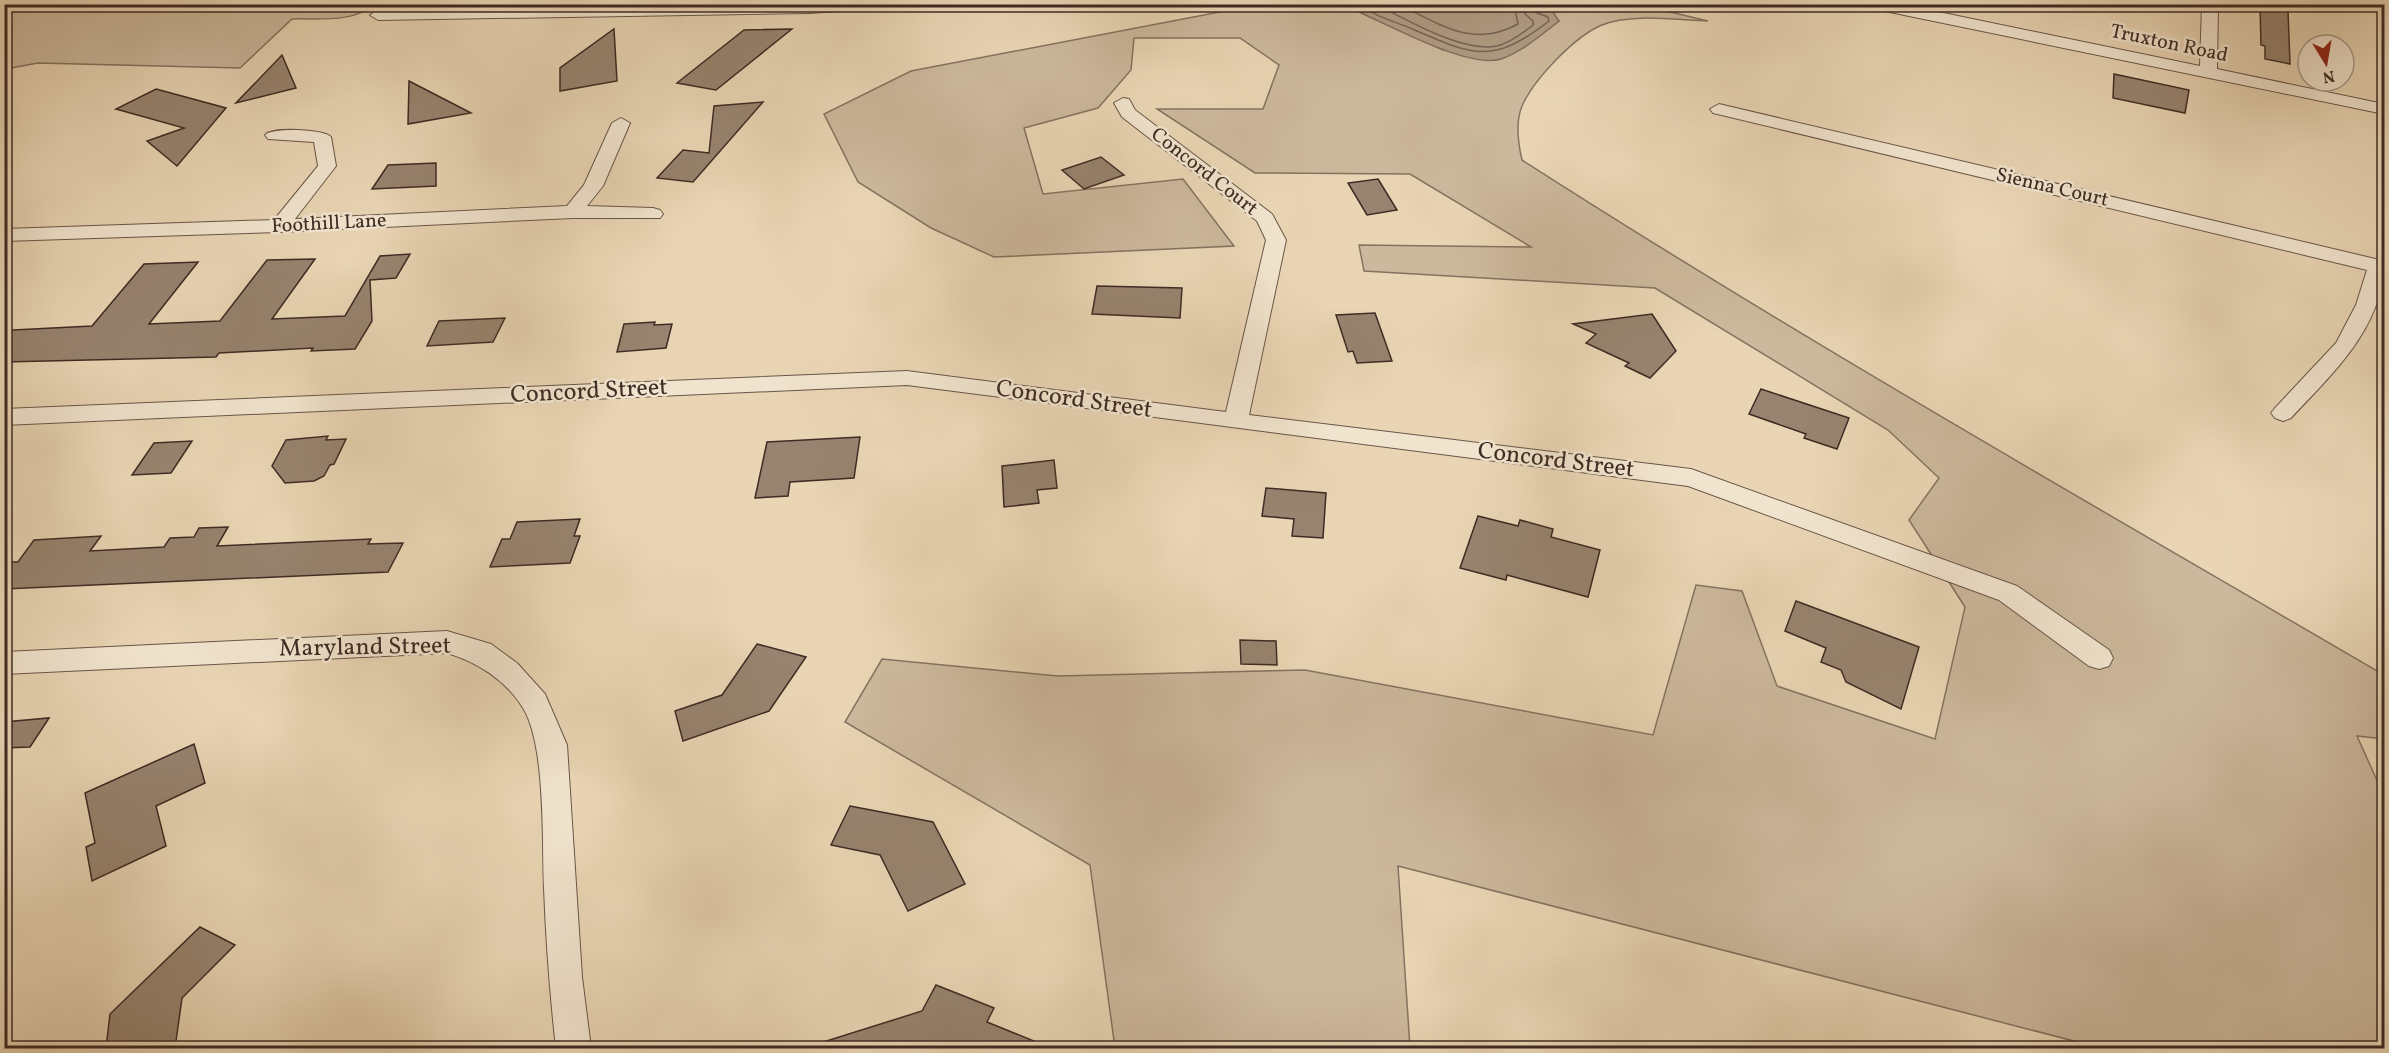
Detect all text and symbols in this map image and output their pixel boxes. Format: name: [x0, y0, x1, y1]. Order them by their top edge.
street label: Truxton Road: [2108, 18, 2230, 70]
north arrow: [2296, 33, 2356, 93]
text: N: [2320, 64, 2336, 88]
street label: Concord Court: [1144, 121, 1264, 223]
street label: Sienna Court: [1993, 161, 2111, 215]
street label: Foothill Lane: [271, 207, 387, 241]
street label: Concord Street: [509, 371, 669, 413]
street label: Concord Street: [994, 372, 1154, 428]
street label: Concord Street: [1476, 435, 1636, 487]
street label: Maryland Street: [279, 630, 451, 666]

